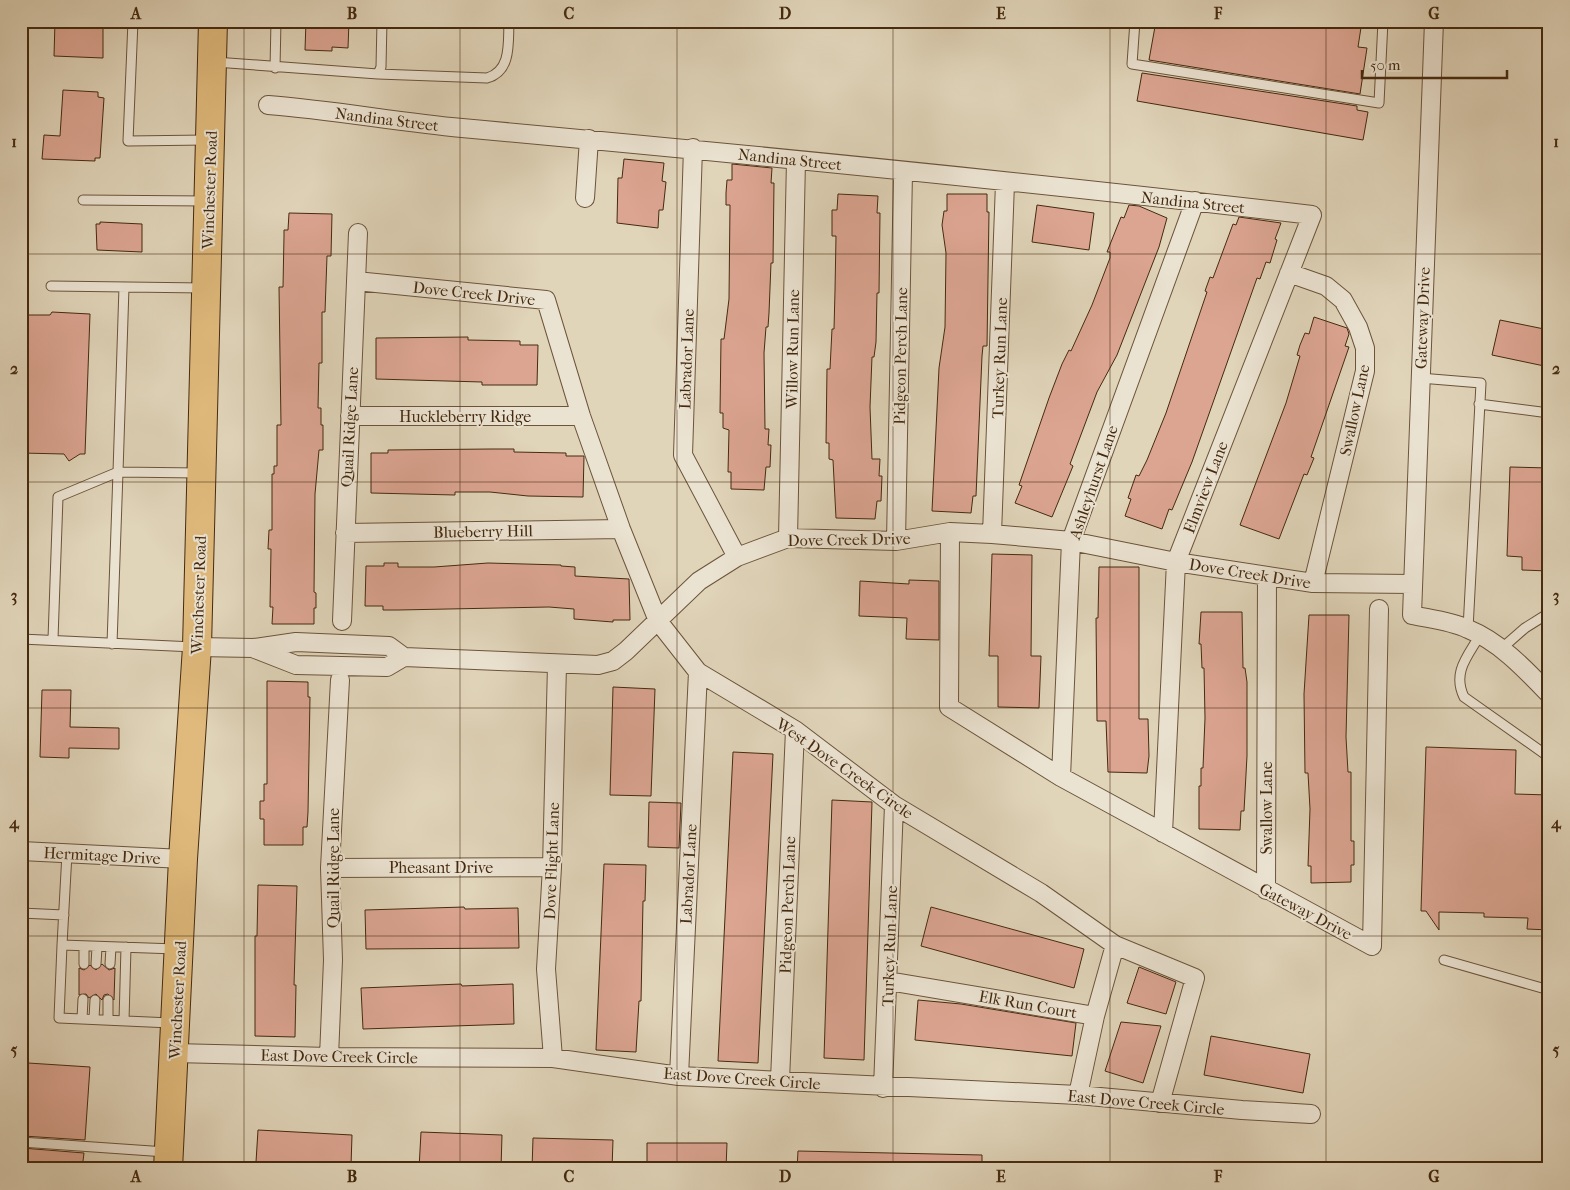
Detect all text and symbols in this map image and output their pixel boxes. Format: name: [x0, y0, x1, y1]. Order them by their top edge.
text: A: [130, 4, 142, 23]
text: B: [347, 4, 357, 23]
text: C: [564, 4, 575, 23]
text: D: [779, 4, 791, 23]
text: E: [996, 4, 1006, 23]
text: F: [1213, 4, 1223, 23]
text: G: [1428, 4, 1440, 23]
scale bar: [1362, 48, 1508, 80]
text: 50 m: [1370, 56, 1401, 74]
street label: Nandina Street: [334, 104, 440, 135]
street label: Winchester Road: [198, 130, 221, 251]
text: 1: [11, 132, 17, 151]
text: 1: [1553, 132, 1559, 151]
street label: Nandina Street: [737, 145, 843, 174]
street label: Nandina Street: [1140, 188, 1246, 217]
street label: Gateway Drive: [1411, 267, 1434, 369]
street label: Dove Creek Drive: [412, 278, 536, 309]
street label: Pidgeon Perch Lane: [890, 287, 911, 425]
street label: Willow Run Lane: [782, 289, 803, 410]
street label: Turkey Run Lane: [988, 297, 1011, 419]
street label: Labrador Lane: [675, 308, 698, 410]
text: 2: [10, 359, 18, 378]
text: 2: [1552, 359, 1560, 378]
street label: Swallow Lane: [1336, 362, 1373, 458]
street label: Quail Ridge Lane: [337, 366, 362, 488]
street label: Huckleberry Ridge: [399, 407, 531, 426]
street label: Ashleyhurst Lane: [1065, 422, 1122, 543]
street label: Elmview Lane: [1179, 438, 1232, 536]
street label: Blueberry Hill: [433, 521, 534, 542]
street label: Dove Creek Drive: [787, 529, 911, 550]
street label: Winchester Road: [187, 535, 210, 656]
street label: Dove Creek Drive: [1188, 554, 1312, 593]
text: 3: [11, 586, 17, 606]
text: 3: [1553, 586, 1559, 606]
street label: West Dove Creek Circle: [772, 713, 917, 823]
street label: Swallow Lane: [1257, 761, 1276, 855]
street label: Dove Flight Lane: [540, 802, 563, 920]
street label: Quail Ridge Lane: [324, 808, 343, 928]
text: 4: [8, 813, 20, 833]
text: 4: [1550, 813, 1562, 833]
street label: Labrador Lane: [676, 823, 701, 925]
street label: Pidgeon Perch Lane: [776, 836, 799, 974]
street label: Hermitage Drive: [43, 843, 161, 868]
street label: Pheasant Drive: [389, 858, 493, 877]
street label: Gateway Drive: [1256, 879, 1355, 944]
street label: Turkey Run Lane: [878, 885, 901, 1007]
street label: Winchester Road: [165, 940, 190, 1061]
street label: Elk Run Court: [977, 987, 1079, 1023]
text: 5: [11, 1040, 18, 1059]
text: 5: [1553, 1040, 1560, 1059]
street label: East Dove Creek Circle: [260, 1046, 418, 1067]
street label: East Dove Creek Circle: [663, 1064, 821, 1093]
street label: East Dove Creek Circle: [1067, 1086, 1225, 1119]
text: A: [130, 1167, 142, 1186]
text: B: [347, 1167, 357, 1186]
text: C: [564, 1167, 575, 1186]
text: D: [779, 1167, 791, 1186]
text: E: [996, 1167, 1006, 1186]
text: F: [1213, 1167, 1223, 1186]
text: G: [1428, 1167, 1440, 1186]

